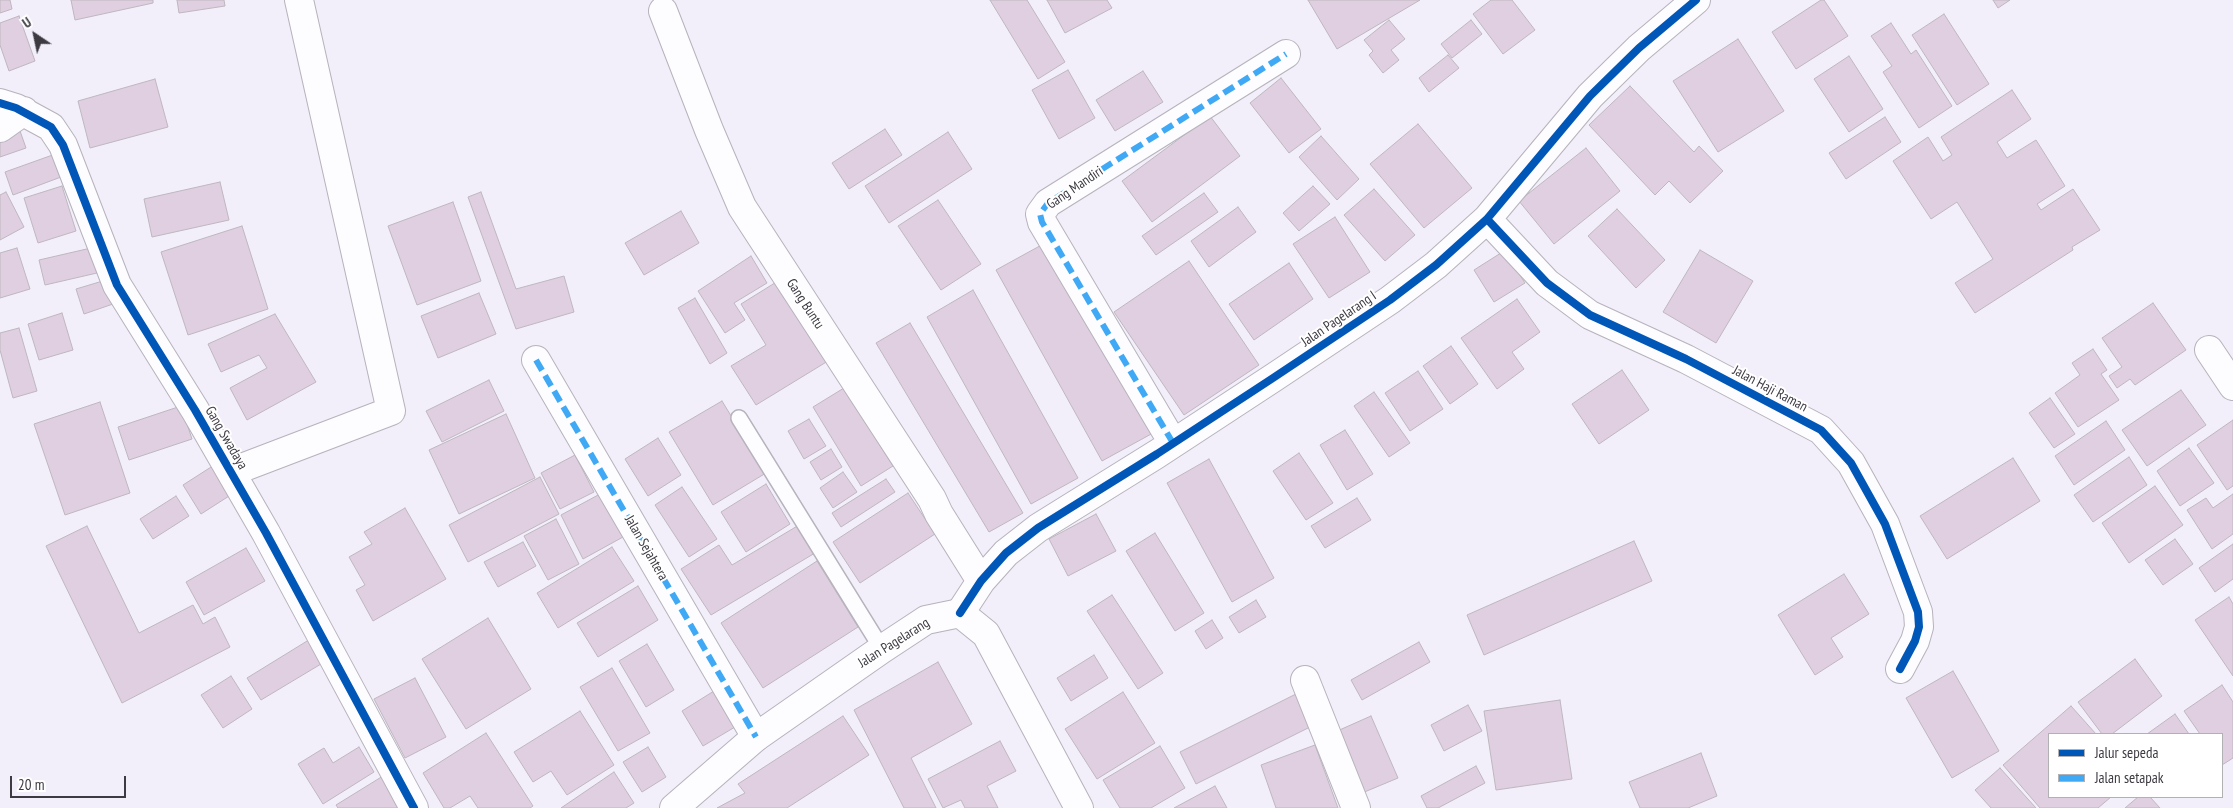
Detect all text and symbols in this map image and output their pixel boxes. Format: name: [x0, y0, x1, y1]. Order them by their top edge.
north arrow: [10, 10, 60, 60]
text: U: [19, 13, 35, 32]
street label: Gang Mandiri: [1044, 163, 1106, 213]
street label: Gang Buntu: [783, 276, 827, 332]
street label: Jalan Pagelarang I: [1298, 288, 1380, 350]
street label: Jalan Haji Raman: [1730, 362, 1810, 416]
street label: Gang Swadaya: [201, 403, 251, 473]
street label: Jalan Sejahtera: [621, 512, 671, 584]
street label: Jalan Pagelarang: [855, 614, 933, 672]
legend: [2048, 733, 2223, 798]
text: Jalur sepeda: [2095, 743, 2158, 762]
scale bar: [12, 766, 129, 798]
text: Jalan setapak: [2095, 768, 2164, 787]
text: 20 m: [18, 775, 44, 794]

